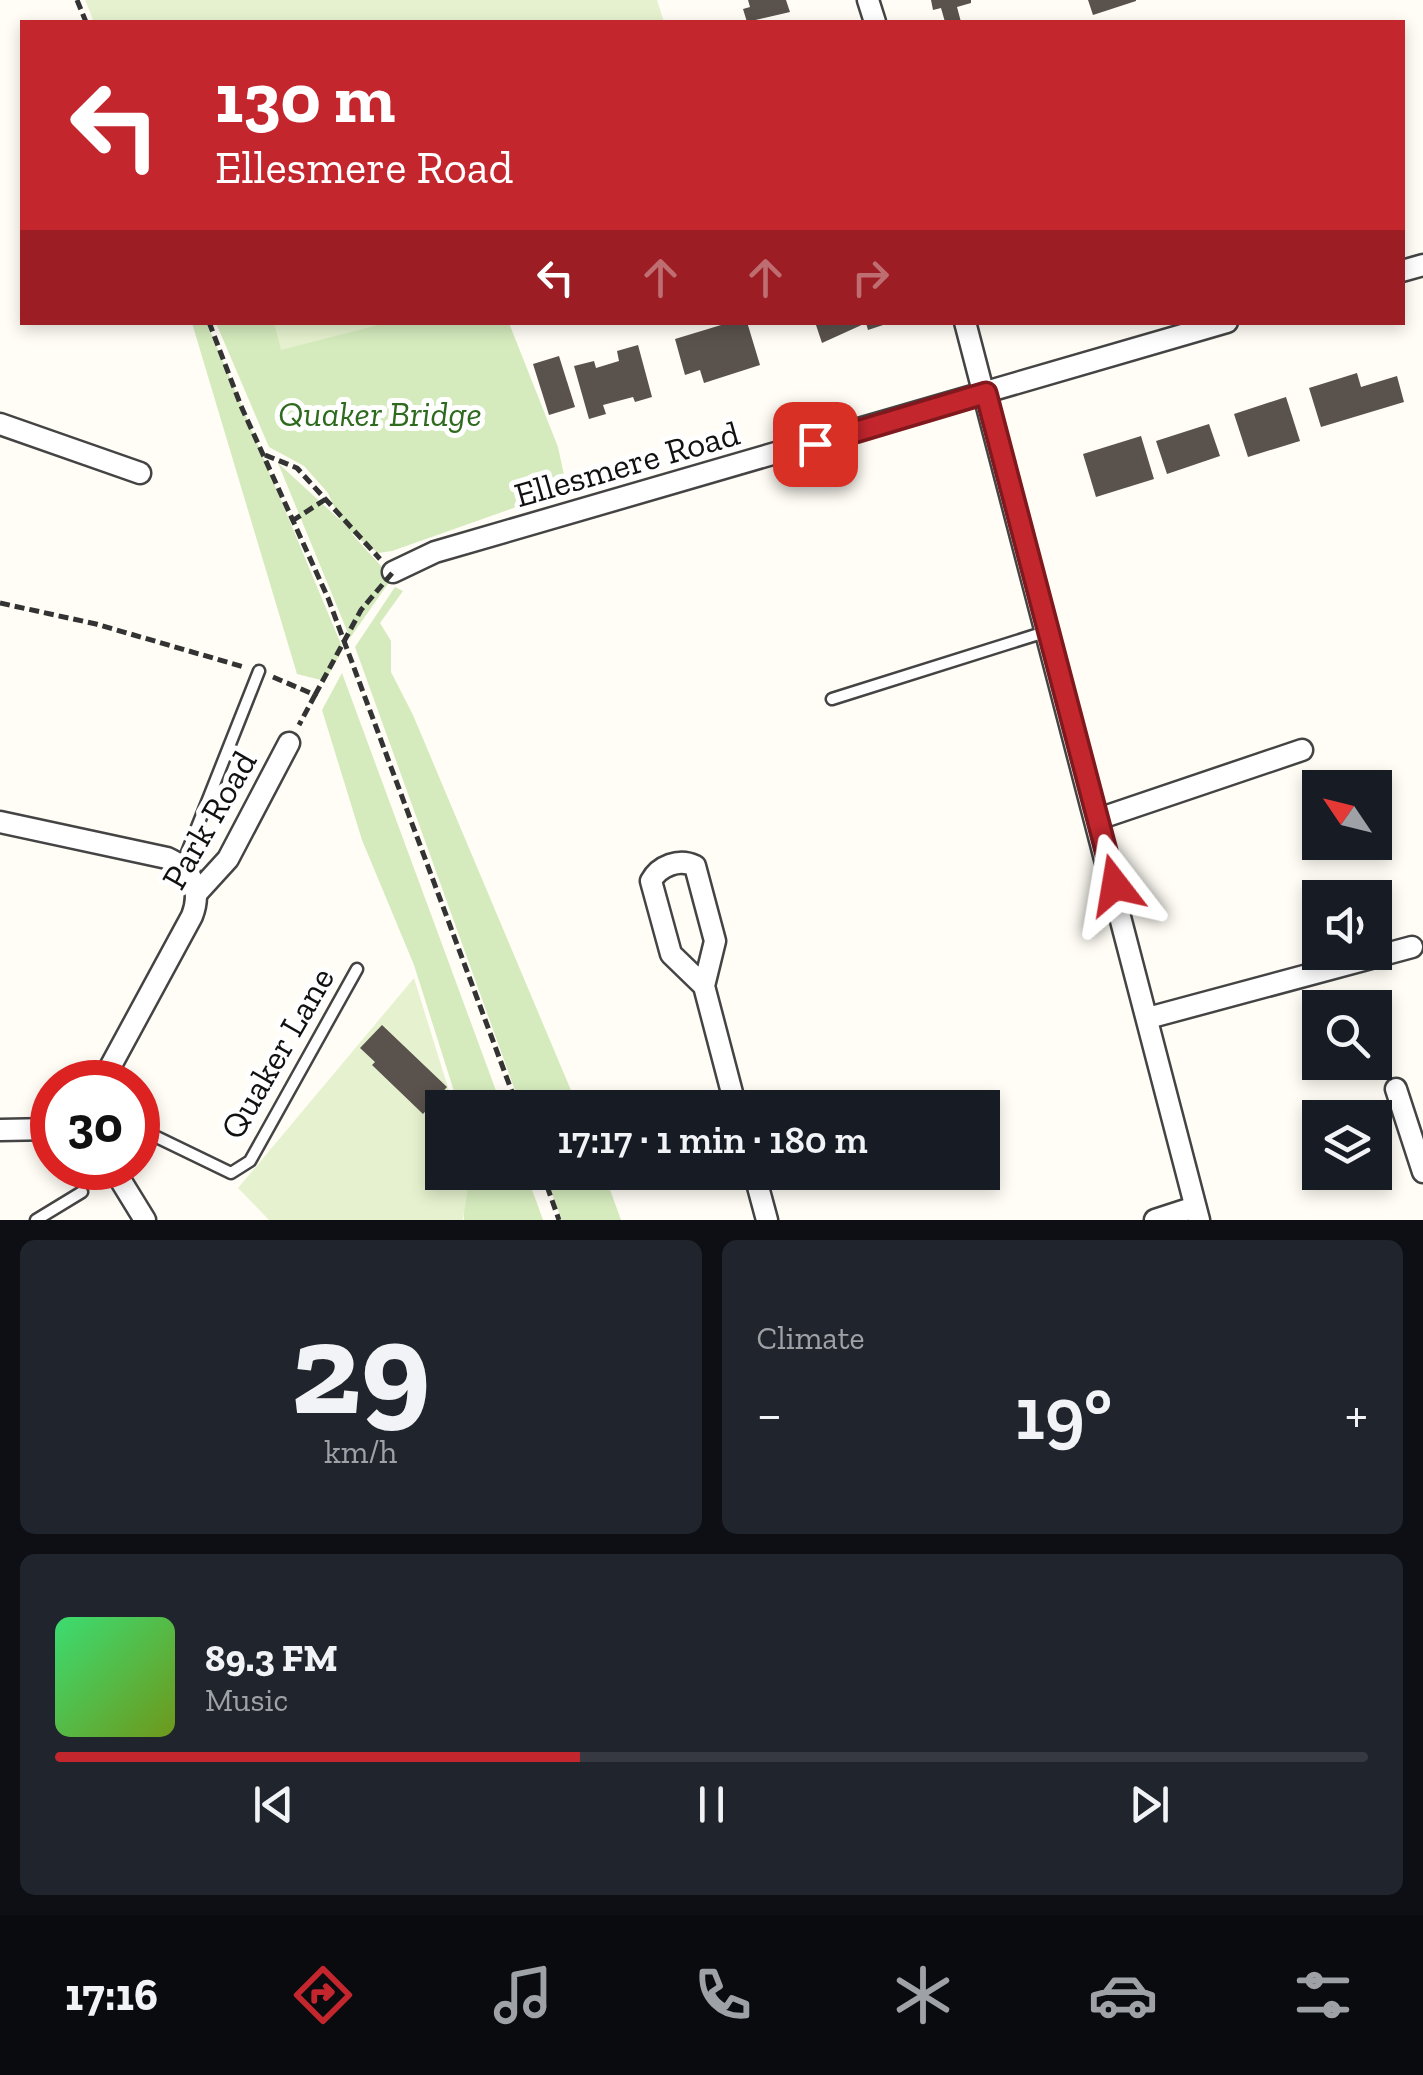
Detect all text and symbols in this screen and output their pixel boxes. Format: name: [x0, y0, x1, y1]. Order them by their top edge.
text: 130 m: [215, 56, 395, 140]
icon: left: [50, 60, 180, 190]
text: Ellesmere Road: [215, 141, 513, 195]
icon: left: [528, 250, 583, 305]
icon: ahead: [633, 250, 688, 305]
icon: ahead: [738, 250, 793, 305]
icon: right: [843, 250, 898, 305]
park label: Quaker Bridge: [278, 393, 482, 435]
pin: [773, 402, 858, 487]
street label: Ellesmere Road: [510, 412, 744, 516]
icon: arrive: [788, 417, 843, 472]
street label: Park Road: [153, 743, 265, 897]
north arrow: [1302, 770, 1392, 860]
map controls: [1302, 770, 1392, 1190]
position arrow: [1063, 833, 1167, 937]
button: sound: [1302, 880, 1392, 970]
street label: Quaker Lane: [211, 960, 343, 1146]
button: search: [1302, 990, 1392, 1080]
speed limit sign: 30: [30, 1060, 160, 1190]
button: layers: [1302, 1100, 1392, 1190]
text: 17:17 · 1 min · 180 m: [557, 1117, 868, 1163]
text: 29: [291, 1290, 430, 1446]
text: Climate: [757, 1319, 865, 1357]
text: 19°: [1015, 1368, 1112, 1458]
text: −: [757, 1381, 782, 1447]
text: +: [1345, 1381, 1368, 1447]
text: km/h: [324, 1433, 397, 1471]
text: 89.3 FM: [205, 1635, 338, 1681]
text: Music: [205, 1681, 288, 1719]
icon: previous: [246, 1777, 301, 1832]
icon: pause: [684, 1777, 739, 1832]
icon: next: [1122, 1777, 1177, 1832]
icon: directions: [288, 1960, 358, 2030]
icon: music: [488, 1960, 558, 2030]
icon: phone: [688, 1960, 758, 2030]
icon: climate: [888, 1960, 958, 2030]
icon: car: [1088, 1960, 1158, 2030]
icon: filters: [1288, 1960, 1358, 2030]
text: 17:16: [65, 1968, 158, 2022]

